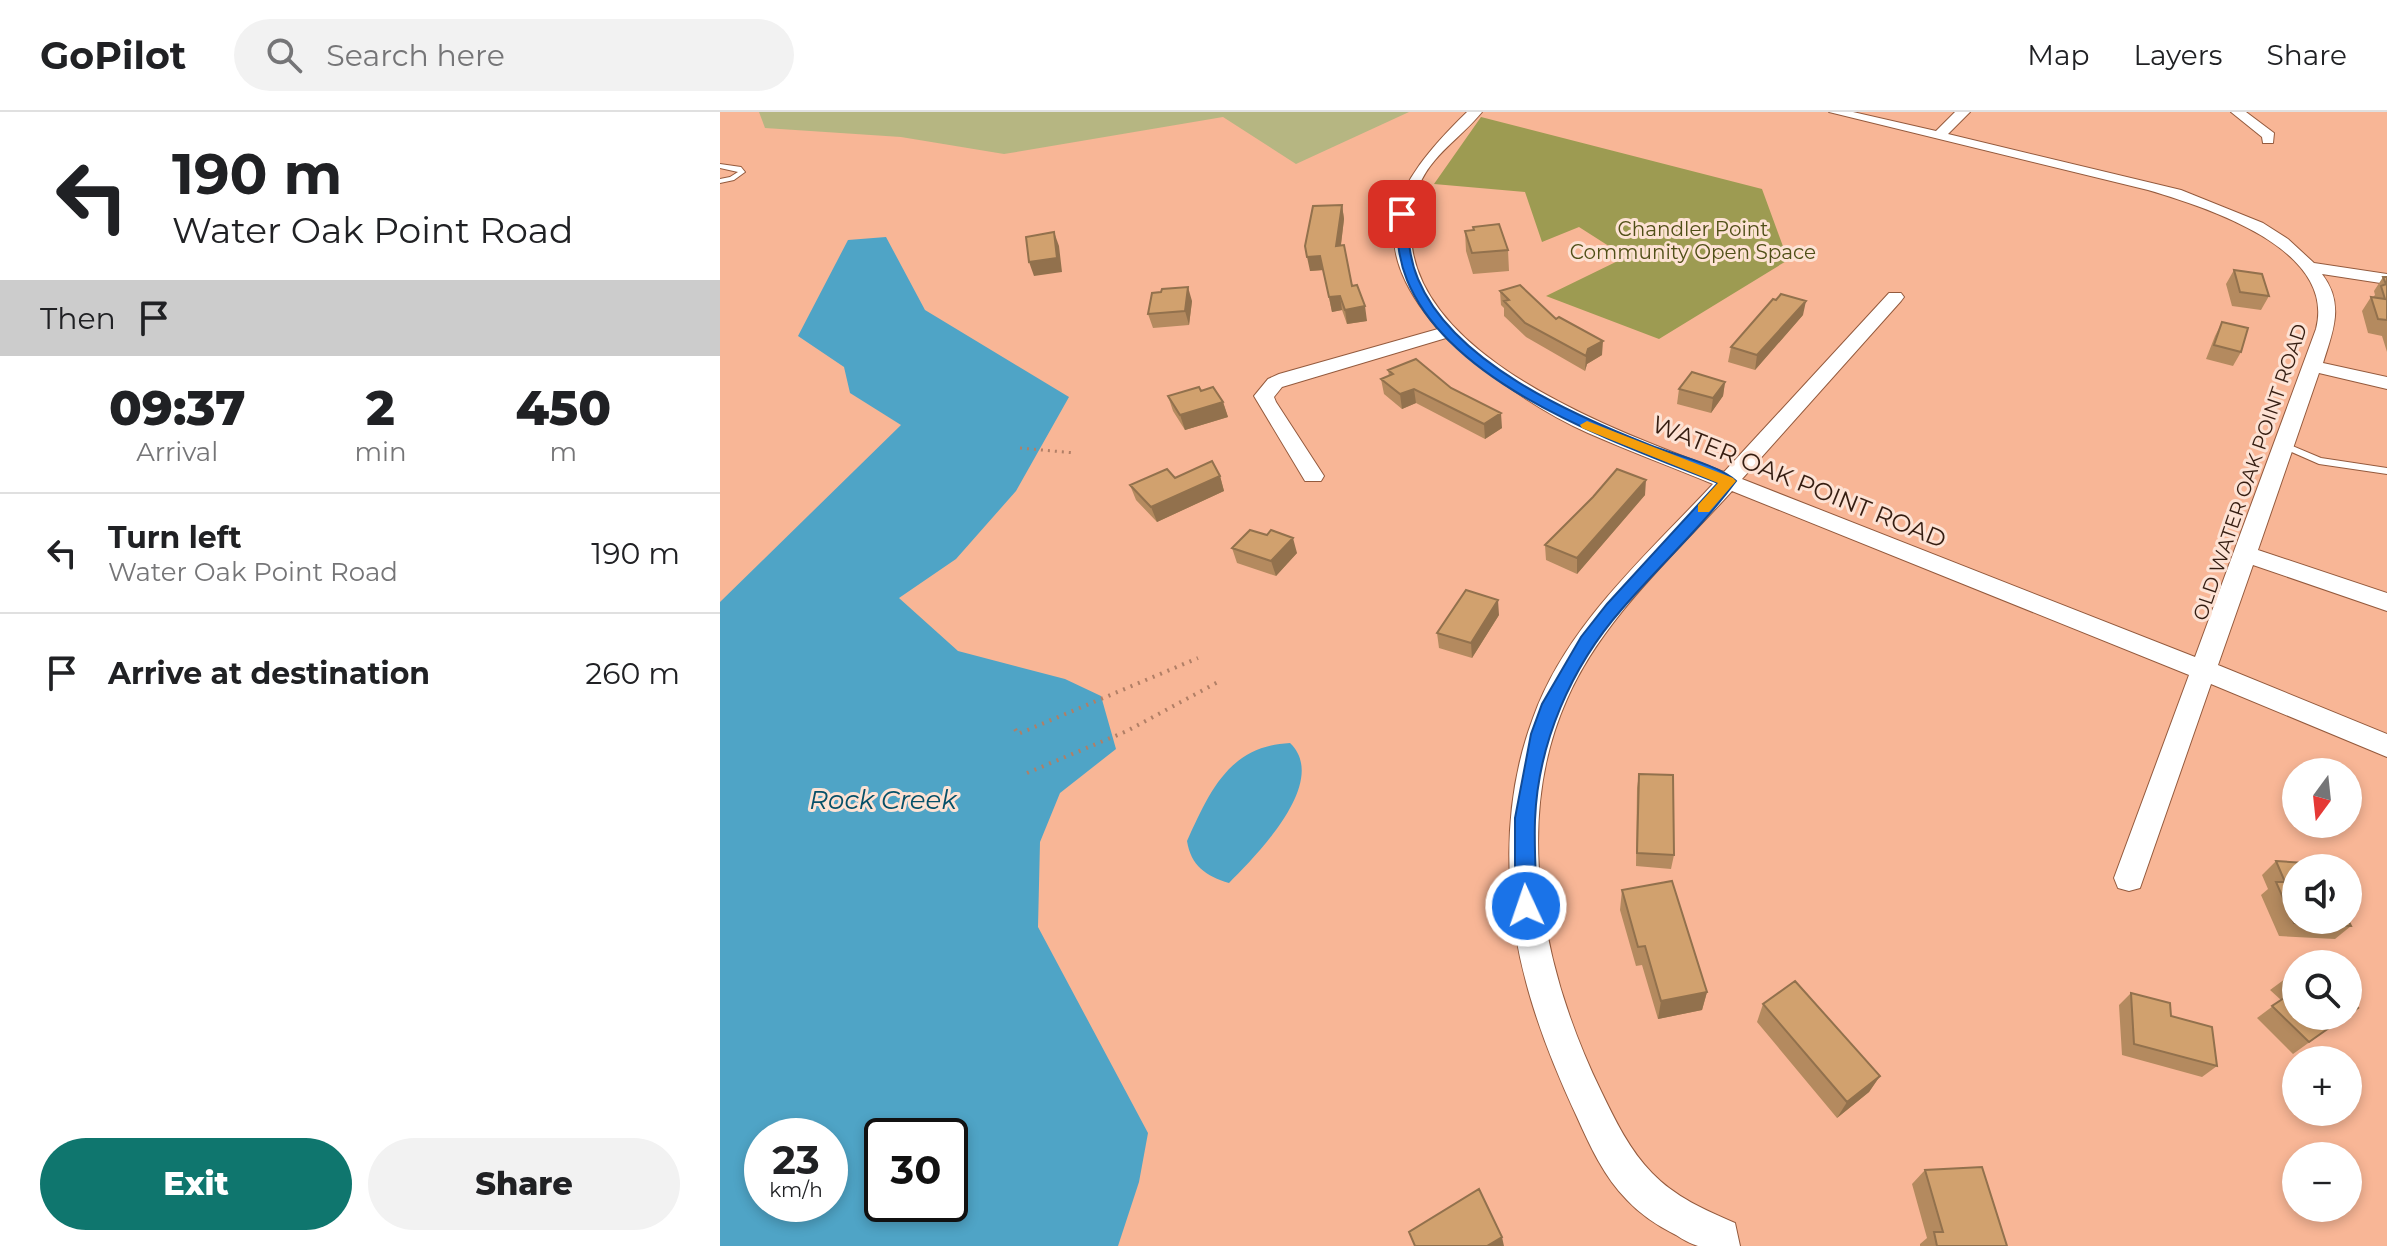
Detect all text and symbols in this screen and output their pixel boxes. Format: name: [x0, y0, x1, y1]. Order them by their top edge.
search box: [234, 19, 794, 91]
text: GoPilot: [40, 32, 186, 79]
icon: search: [262, 33, 306, 77]
text: Search here: [326, 37, 505, 74]
text: Map: [2027, 38, 2090, 72]
text: Layers: [2134, 38, 2223, 72]
text: Share: [2267, 38, 2347, 72]
text: 190 m: [172, 140, 342, 208]
icon: left: [40, 144, 144, 248]
pin: [1368, 180, 1436, 248]
icon: arrive: [1380, 192, 1424, 236]
text: Water Oak Point Road: [172, 208, 573, 252]
park label: Chandler Point Community Open Space: [1570, 217, 1816, 264]
icon: arrive: [132, 296, 176, 340]
text: Then: [40, 300, 116, 337]
street label: OLD WATER OAK POINT ROAD: [2188, 320, 2312, 624]
text: 09:37: [109, 379, 245, 437]
text: 2: [366, 379, 395, 437]
text: 450: [515, 379, 611, 437]
street label: WATER OAK POINT ROAD: [1648, 409, 1950, 554]
text: Arrival: [136, 436, 218, 468]
text: min: [354, 436, 407, 468]
text: m: [549, 436, 577, 468]
text: Turn left: [108, 519, 241, 556]
icon: left: [40, 531, 84, 575]
text: 190 m: [591, 535, 680, 572]
text: Water Oak Point Road: [108, 556, 398, 588]
icon: arrive: [40, 651, 84, 695]
text: Arrive at destination: [108, 655, 430, 692]
text: 260 m: [585, 655, 680, 692]
north arrow: [2282, 758, 2362, 838]
map controls: [2282, 758, 2362, 1222]
water label: Rock Creek: [809, 784, 958, 816]
button: sound: [2282, 854, 2362, 934]
position arrow: [1484, 864, 1568, 948]
button: search: [2282, 950, 2362, 1030]
button: +: [2282, 1046, 2362, 1126]
speed limit sign: 30: [864, 1118, 968, 1222]
text: 23: [772, 1135, 820, 1184]
button: Exit: [40, 1138, 352, 1230]
button: Share: [368, 1138, 680, 1230]
button: −: [2282, 1142, 2362, 1222]
text: km/h: [769, 1178, 823, 1202]

